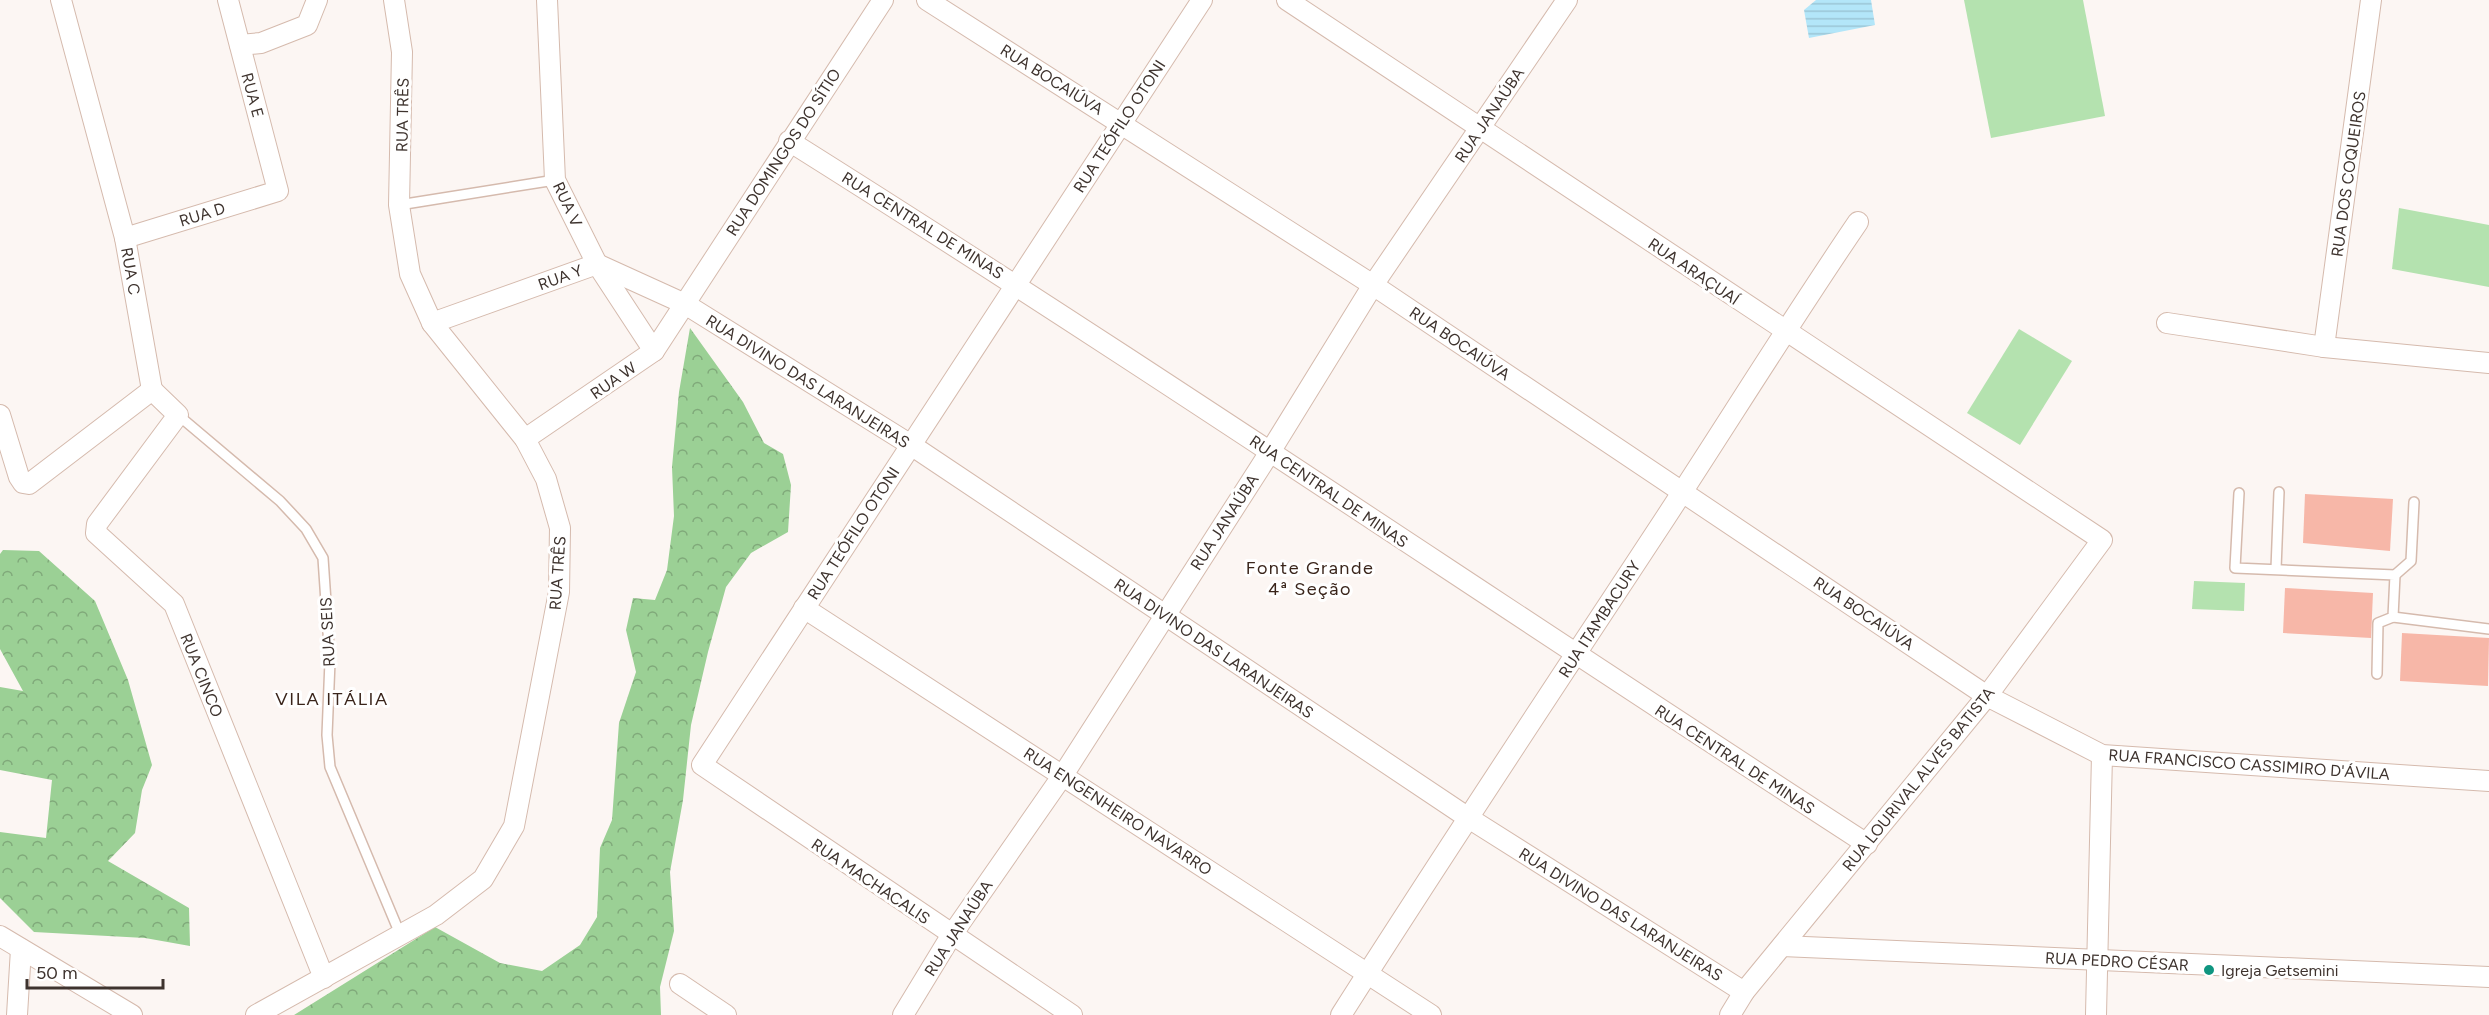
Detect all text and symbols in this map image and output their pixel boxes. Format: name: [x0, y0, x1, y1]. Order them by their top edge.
street label: RUA BOCAIÚVA: [997, 40, 1107, 119]
street label: RUA TEÓFILO OTONI: [1069, 56, 1169, 196]
street label: RUA JANAÚBA: [1451, 64, 1528, 166]
street label: RUA DOMINGOS DO SÍTIO: [722, 65, 845, 239]
street label: RUA E: [237, 71, 268, 120]
street label: RUA TRÊS: [392, 78, 413, 152]
street label: RUA DOS COQUEIROS: [2327, 90, 2370, 258]
street label: RUA CENTRAL DE MINAS: [838, 168, 1007, 283]
street label: RUA V: [549, 179, 586, 230]
street label: RUA D: [177, 199, 227, 230]
street label: RUA ARAÇUAÍ: [1645, 234, 1743, 309]
street label: RUA C: [117, 246, 144, 296]
street label: RUA Y: [535, 261, 585, 294]
street label: RUA BOCAIÚVA: [1406, 303, 1514, 384]
street label: RUA DIVINO DAS LARANJEIRAS: [702, 311, 913, 452]
street label: RUA W: [587, 358, 640, 403]
street label: RUA CENTRAL DE MINAS: [1246, 431, 1412, 552]
street label: RUA TEÓFILO OTONI: [803, 463, 903, 603]
street label: RUA JANAÚBA: [1186, 471, 1263, 574]
street label: RUA TRÊS: [545, 535, 570, 611]
district label: Fonte Grande 4ª Seção: [1246, 557, 1374, 600]
street label: RUA ITAMBACURY: [1555, 557, 1644, 681]
street label: RUA BOCAIÚVA: [1810, 573, 1918, 654]
street label: RUA DIVINO DAS LARANJEIRAS: [1110, 574, 1317, 722]
street label: RUA SEIS: [316, 597, 339, 667]
street label: RUA CINCO: [176, 631, 227, 720]
street label: RUA LOURIVAL ALVES BATISTA: [1838, 683, 1999, 875]
district label: VILA ITÁLIA: [275, 688, 389, 710]
street label: RUA CENTRAL DE MINAS: [1651, 701, 1818, 818]
street label: RUA ENGENHEIRO NAVARRO: [1020, 743, 1215, 879]
street label: RUA FRANCISCO CASSIMIRO D'ÁVILA: [2108, 745, 2390, 784]
street label: RUA MACHACALIS: [808, 835, 934, 928]
street label: RUA DIVINO DAS LARANJEIRAS: [1515, 844, 1726, 985]
street label: RUA JANAÚBA: [920, 877, 997, 980]
street label: RUA PEDRO CÉSAR: [2045, 948, 2189, 975]
scale bar: [27, 952, 164, 990]
place label: Igreja Getsemini: [2221, 961, 2338, 980]
text: 50 m: [36, 962, 78, 984]
marker: Igreja Getsemini: [2202, 963, 2216, 977]

